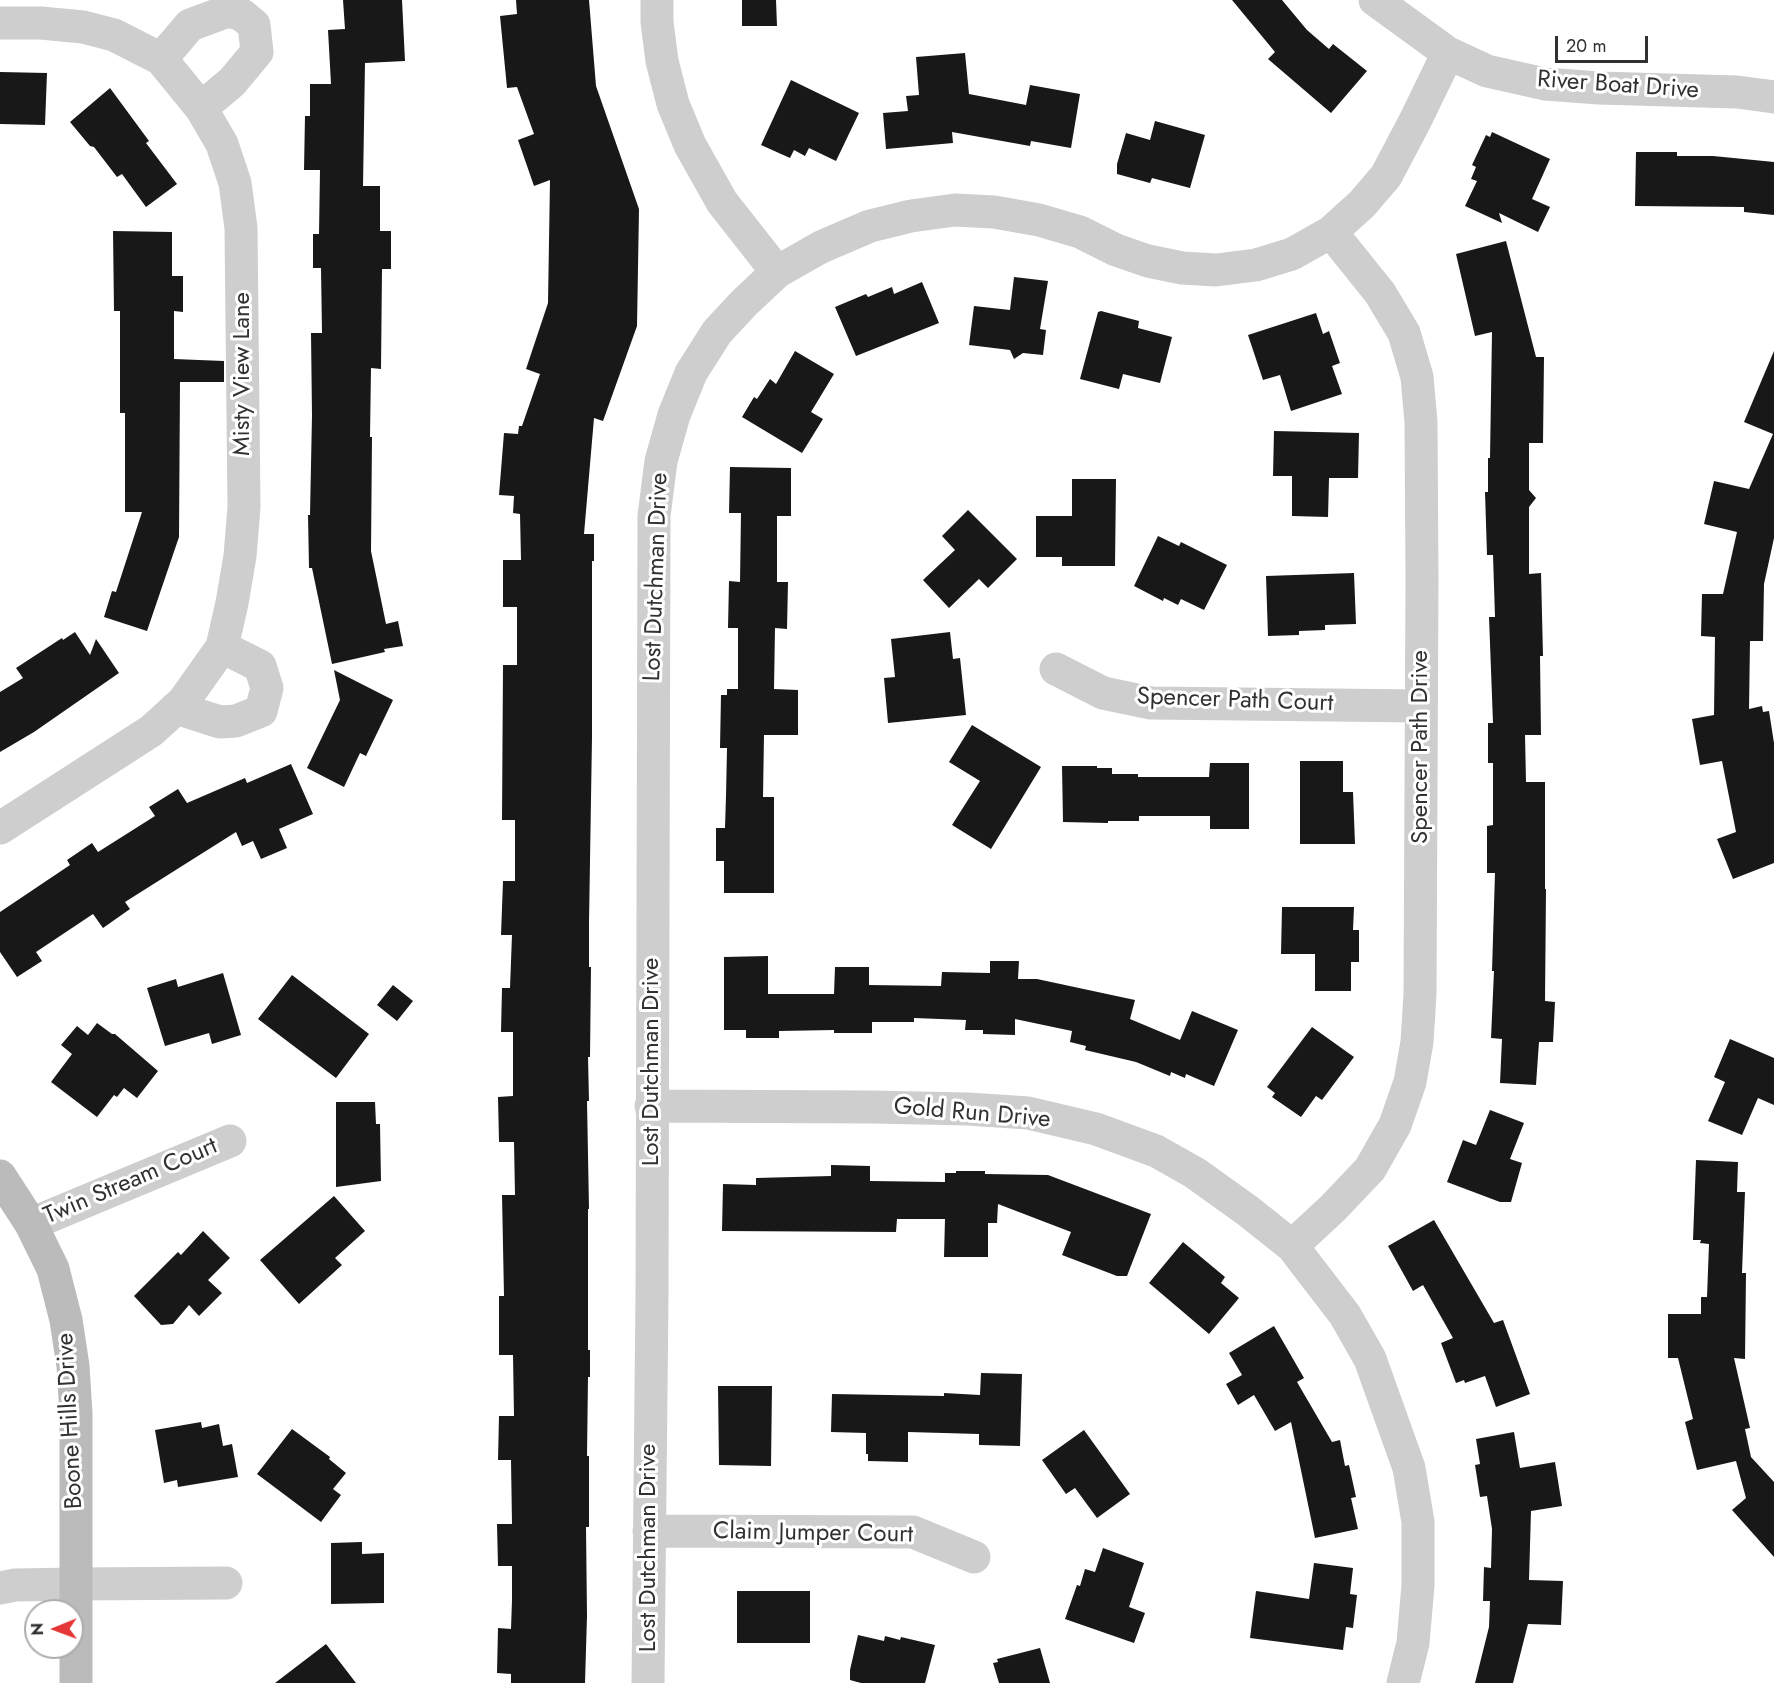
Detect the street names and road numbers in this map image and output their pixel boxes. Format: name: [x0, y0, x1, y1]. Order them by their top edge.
street label: River Boat Drive: [1536, 66, 1700, 106]
street label: Misty View Lane: [229, 292, 257, 456]
street label: Lost Dutchman Drive: [639, 472, 675, 682]
street label: Spencer Path Drive: [1407, 650, 1435, 844]
street label: Spencer Path Court: [1136, 683, 1334, 719]
street label: Lost Dutchman Drive: [638, 958, 666, 1166]
street label: Gold Run Drive: [892, 1093, 1052, 1135]
street label: Twin Stream Court: [40, 1132, 222, 1232]
street label: Boone Hills Drive: [52, 1332, 90, 1510]
street label: Lost Dutchman Drive: [635, 1444, 663, 1652]
street label: Claim Jumper Court: [713, 1518, 913, 1550]

